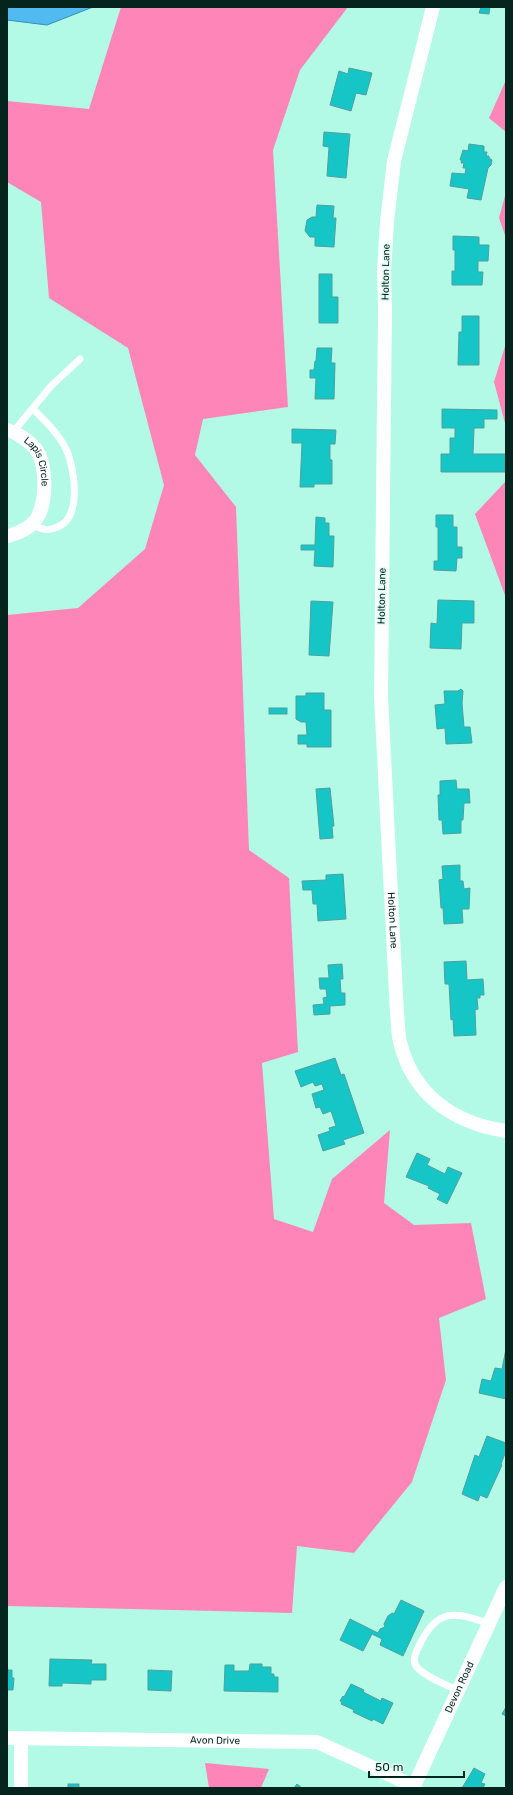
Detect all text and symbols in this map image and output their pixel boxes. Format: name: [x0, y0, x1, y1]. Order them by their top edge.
street label: Holton Lane: [380, 243, 392, 300]
street label: Lapis Circle: [21, 434, 50, 487]
street label: Holton Lane: [376, 567, 388, 624]
street label: Holton Lane: [385, 892, 400, 949]
street label: Devon Road: [442, 1659, 477, 1715]
street label: Avon Drive: [190, 1734, 241, 1747]
scale bar: [369, 1753, 464, 1779]
text: 50 m: [375, 1760, 403, 1774]

